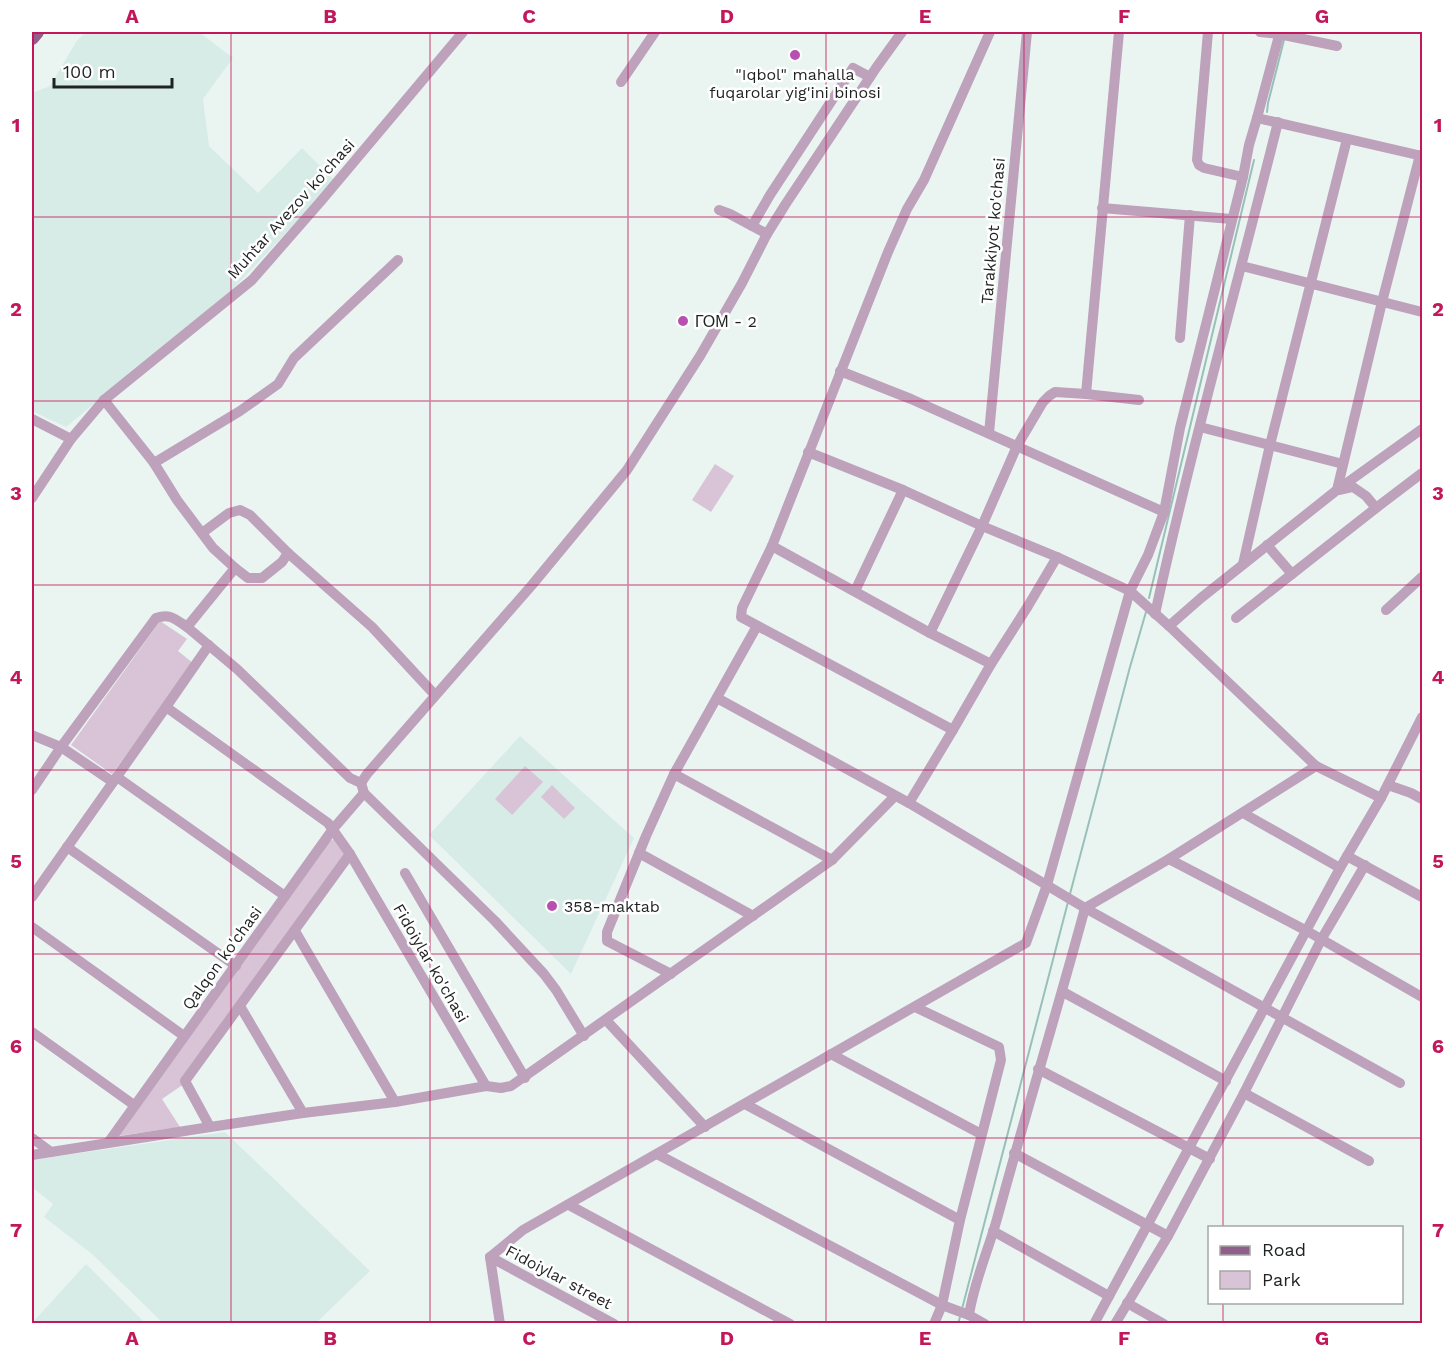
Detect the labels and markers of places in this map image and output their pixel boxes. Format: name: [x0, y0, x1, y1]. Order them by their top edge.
marker: "Iqbol" mahalla fuqarolar yig'ini binosi: [788, 48, 802, 62]
place label: "Iqbol" mahalla fuqarolar yig'ini binosi: [709, 65, 881, 102]
place label: ГОМ - 2: [695, 312, 757, 331]
marker: ГОМ - 2: [676, 314, 690, 328]
place label: 358-maktab: [564, 897, 660, 916]
marker: 358-maktab: [545, 899, 559, 913]

